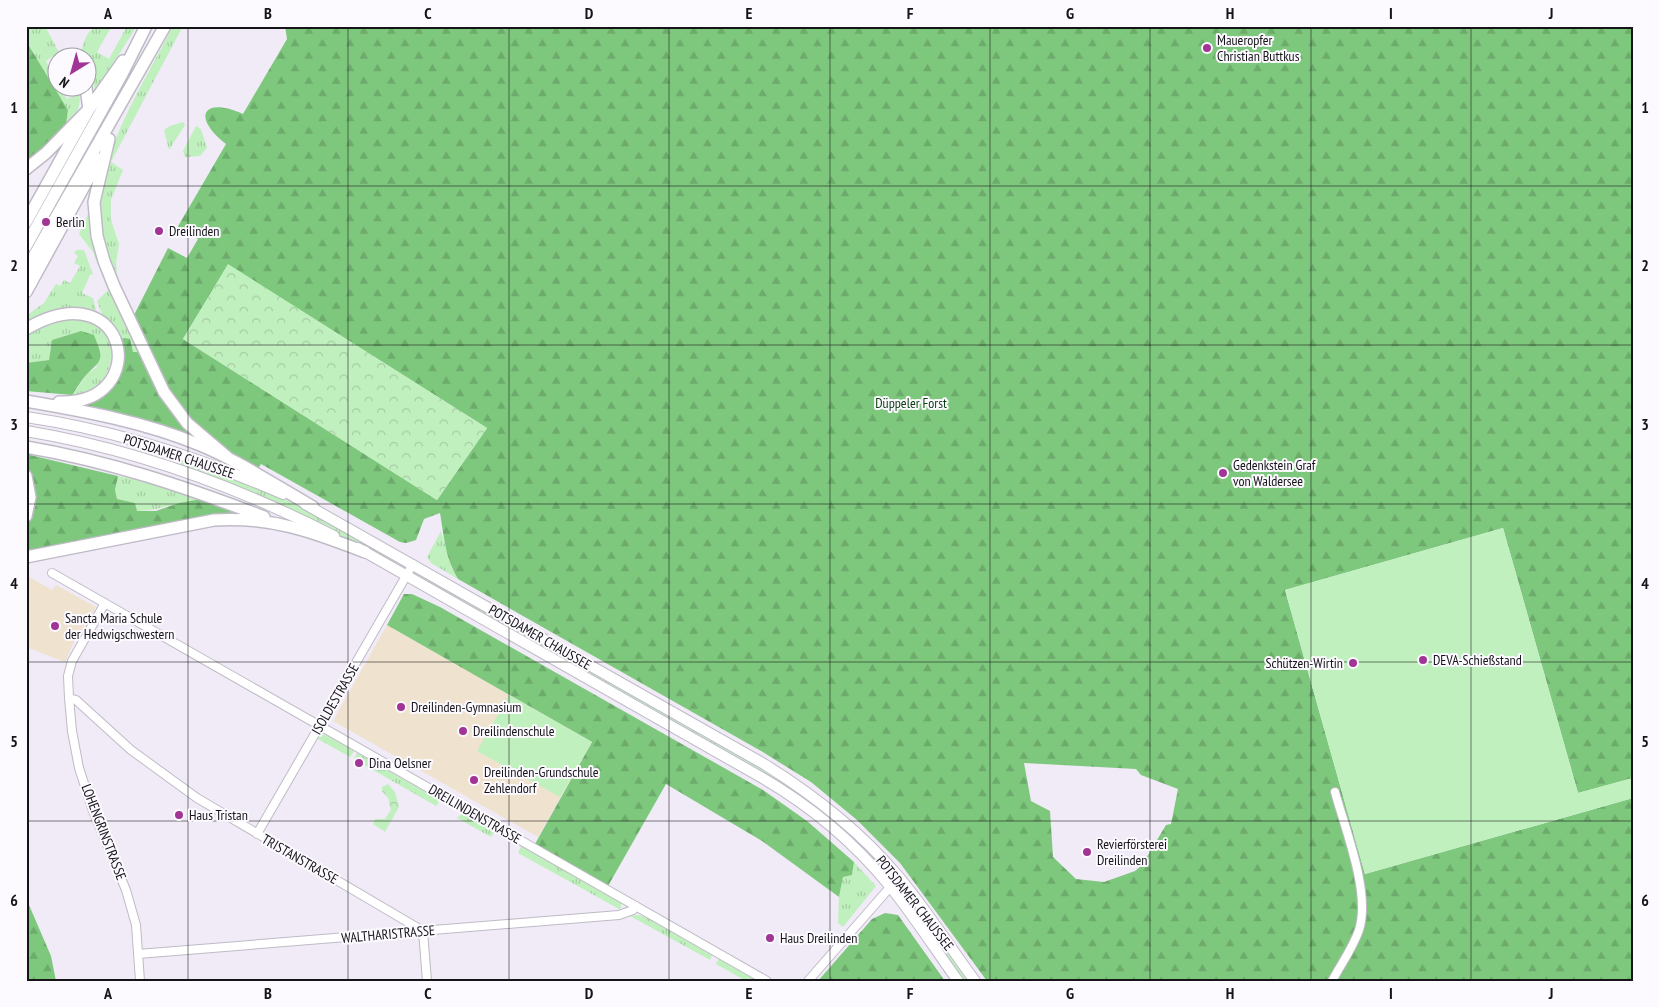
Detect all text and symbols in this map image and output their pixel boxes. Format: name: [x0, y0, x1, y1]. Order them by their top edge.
text: A: [103, 3, 113, 23]
text: B: [264, 3, 272, 23]
text: C: [424, 3, 432, 23]
text: D: [585, 3, 594, 23]
text: E: [746, 3, 753, 23]
text: F: [907, 3, 914, 23]
text: G: [1066, 3, 1074, 23]
text: H: [1226, 3, 1234, 23]
text: I: [1389, 3, 1393, 23]
text: J: [1548, 3, 1553, 23]
place label: Maueropfer Christian Buttkus: [1217, 31, 1300, 65]
marker: Maueropfer Christian Buttkus: [1201, 42, 1213, 54]
north arrow: [48, 48, 98, 98]
text: N: [56, 73, 73, 92]
text: 1: [10, 97, 18, 117]
text: 1: [1641, 97, 1649, 117]
place label: Berlin: [56, 213, 85, 231]
marker: Berlin: [40, 216, 52, 228]
place label: Dreilinden: [169, 222, 219, 240]
marker: Dreilinden: [153, 225, 165, 237]
text: 2: [10, 255, 18, 275]
text: 2: [1641, 255, 1649, 275]
park label: Düppeler Forst: [875, 394, 947, 412]
text: 3: [10, 414, 18, 434]
text: 3: [1641, 414, 1649, 434]
street label: POTSDAMER CHAUSSEE: [121, 430, 237, 482]
place label: Gedenkstein Graf von Waldersee: [1233, 456, 1316, 490]
marker: Gedenkstein Graf von Waldersee: [1217, 467, 1229, 479]
text: 4: [10, 573, 18, 593]
text: 4: [1641, 573, 1649, 593]
street label: POTSDAMER CHAUSSEE: [485, 600, 595, 674]
place label: Sancta Maria Schule der Hedwigschwestern: [65, 609, 174, 643]
marker: Sancta Maria Schule der Hedwigschwestern: [49, 620, 61, 632]
place label: DEVA-Schießstand: [1433, 651, 1522, 669]
place label: Schützen-Wirtin: [1265, 654, 1343, 672]
marker: DEVA-Schießstand: [1417, 654, 1429, 666]
marker: Schützen-Wirtin: [1347, 657, 1359, 669]
street label: ISOLDESTRASSE: [307, 660, 363, 738]
place label: Dreilinden-Gymnasium: [411, 698, 522, 716]
marker: Dreilinden-Gymnasium: [395, 701, 407, 713]
place label: Dreilindenschule: [473, 722, 555, 740]
marker: Dreilindenschule: [457, 725, 469, 737]
text: 5: [10, 731, 18, 751]
text: 5: [1641, 731, 1649, 751]
place label: Dina Oelsner: [369, 754, 431, 772]
marker: Dina Oelsner: [353, 757, 365, 769]
place label: Dreilinden-Grundschule Zehlendorf: [484, 763, 599, 797]
marker: Dreilinden-Grundschule Zehlendorf: [468, 774, 480, 786]
street label: DREILINDENSTRASSE: [425, 780, 525, 848]
street label: LOHENGRINSTRASSE: [77, 781, 131, 883]
place label: Haus Tristan: [189, 806, 248, 824]
marker: Haus Tristan: [173, 809, 185, 821]
street label: TRISTANSTRASSE: [259, 830, 341, 888]
place label: Revierförsterei Dreilinden: [1097, 835, 1167, 869]
marker: Revierförsterei Dreilinden: [1081, 846, 1093, 858]
street label: POTSDAMER CHAUSSEE: [872, 852, 958, 954]
text: 6: [10, 890, 18, 910]
text: 6: [1641, 890, 1649, 910]
street label: WALTHARISTRASSE: [341, 921, 435, 947]
place label: Haus Dreilinden: [780, 929, 857, 947]
marker: Haus Dreilinden: [764, 932, 776, 944]
text: A: [103, 983, 113, 1003]
text: B: [264, 983, 272, 1003]
text: C: [424, 983, 432, 1003]
text: D: [585, 983, 594, 1003]
text: E: [746, 983, 753, 1003]
text: F: [907, 983, 914, 1003]
text: G: [1066, 983, 1074, 1003]
text: H: [1226, 983, 1234, 1003]
text: I: [1389, 983, 1393, 1003]
text: J: [1548, 983, 1553, 1003]

